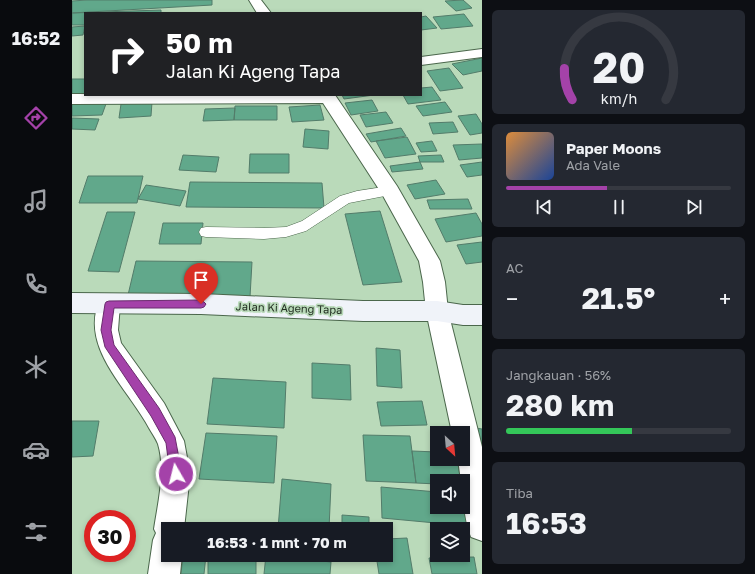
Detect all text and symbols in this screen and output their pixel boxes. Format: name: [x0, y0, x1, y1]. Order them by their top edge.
text: 50 m: [166, 26, 233, 59]
text: 16:52: [12, 27, 60, 49]
icon: right: [100, 28, 152, 80]
text: 20: [592, 42, 645, 92]
text: Jalan Ki Ageng Tapa: [166, 60, 340, 82]
text: km/h: [600, 90, 637, 107]
icon: directions: [22, 104, 50, 132]
text: Paper Moons: [566, 139, 661, 157]
text: Ada Vale: [566, 157, 620, 173]
icon: music: [22, 187, 50, 215]
icon: previous: [533, 196, 555, 218]
icon: pause: [608, 196, 630, 218]
icon: next: [683, 196, 705, 218]
text: AC: [506, 260, 523, 276]
pin: [184, 263, 218, 304]
icon: arrive: [190, 269, 212, 291]
icon: phone: [22, 270, 50, 298]
text: 21.5°: [582, 280, 655, 316]
text: −: [506, 285, 518, 312]
text: +: [719, 285, 731, 312]
street label: Jalan Ki Ageng Tapa: [236, 299, 343, 316]
icon: climate: [22, 353, 50, 381]
text: Jangkauan · 56%: [506, 367, 611, 383]
text: 280 km: [506, 387, 614, 423]
north arrow: [430, 426, 470, 466]
map controls: [430, 426, 470, 562]
icon: car: [22, 436, 50, 464]
position arrow: [155, 453, 197, 495]
button: sound: [430, 474, 470, 514]
text: Tiba: [506, 485, 533, 501]
text: 16:53: [506, 505, 587, 541]
speed limit sign: 30: [84, 510, 136, 562]
icon: filters: [22, 518, 50, 546]
button: layers: [430, 522, 470, 562]
text: 16:53 · 1 mnt · 70 m: [207, 533, 347, 551]

